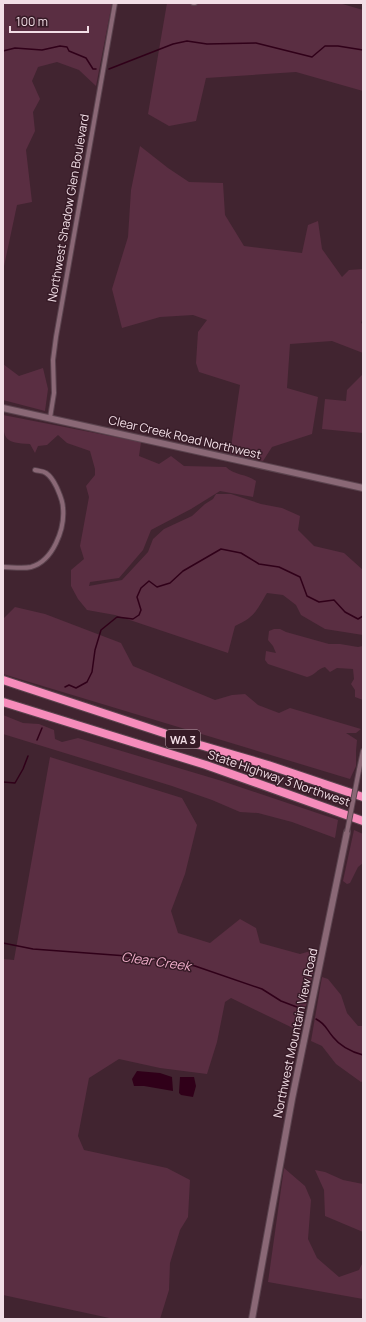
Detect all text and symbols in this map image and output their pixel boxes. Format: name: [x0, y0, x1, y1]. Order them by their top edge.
scale bar: [10, 8, 88, 34]
text: 100 m: [16, 13, 48, 30]
street label: Northwest Shadow Glen Boulevard: [43, 113, 93, 303]
street label: Clear Creek Road Northwest: [107, 411, 263, 463]
road number: WA 3: [166, 730, 200, 748]
street label: State Highway 3 Northwest: [205, 746, 353, 810]
water label: Clear Creek: [120, 947, 194, 975]
street label: Northwest Mountain View Road: [269, 947, 321, 1119]

